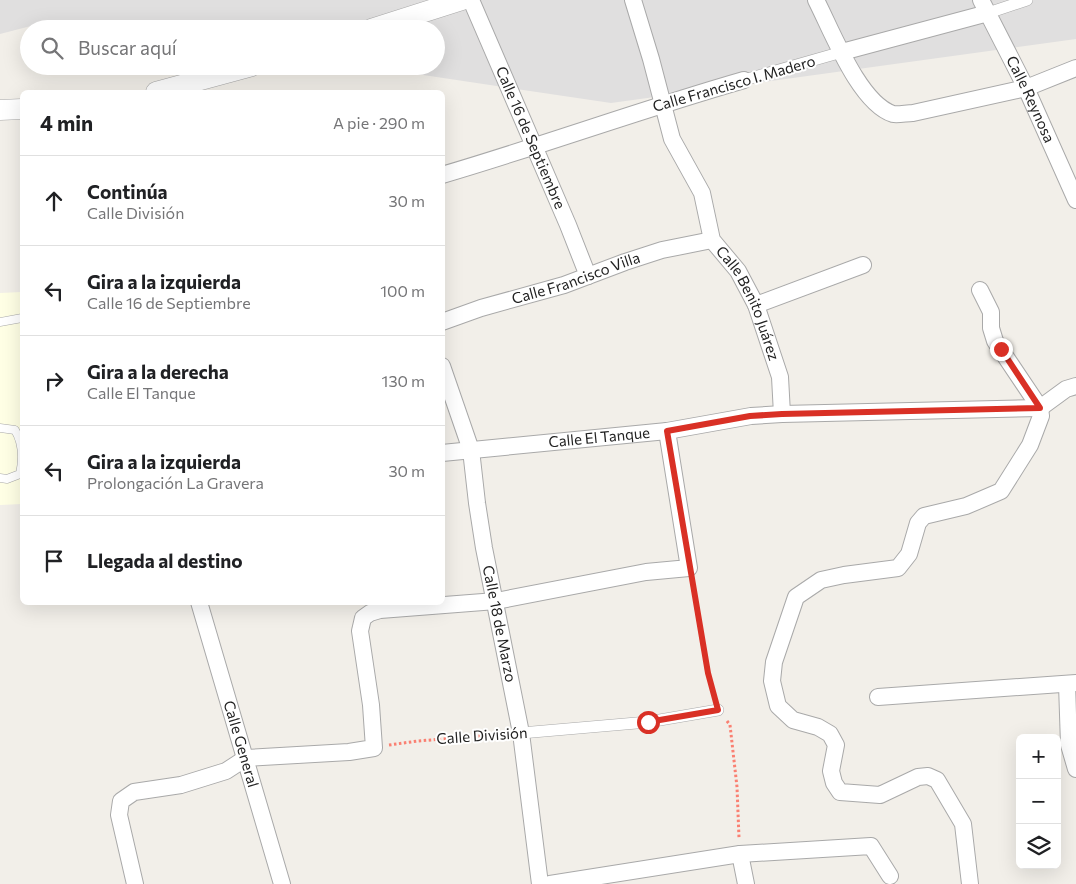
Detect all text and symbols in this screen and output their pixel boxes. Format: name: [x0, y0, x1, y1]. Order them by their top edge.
search box: [20, 20, 445, 75]
icon: search: [38, 34, 66, 62]
text: Buscar aquí: [78, 36, 177, 59]
street label: Calle Francisco I. Madero: [650, 51, 817, 115]
street label: Calle Reynosa: [1003, 53, 1059, 145]
street label: Calle 16 de Septiembre: [493, 63, 570, 211]
text: 4 min: [40, 110, 93, 135]
text: A pie · 290 m: [333, 113, 425, 132]
text: Continúa: [87, 180, 168, 203]
icon: ahead: [40, 187, 68, 215]
text: 30 m: [388, 191, 425, 210]
text: Calle División: [87, 203, 184, 222]
street label: Calle Benito Juárez: [713, 242, 784, 363]
street label: Calle Francisco Villa: [510, 248, 642, 307]
text: Gira a la izquierda: [87, 270, 241, 293]
icon: left: [40, 277, 68, 305]
text: 100 m: [380, 281, 425, 300]
text: Calle 16 de Septiembre: [87, 293, 251, 312]
route end: [990, 338, 1013, 361]
text: Gira a la derecha: [87, 360, 229, 383]
icon: right: [40, 367, 68, 395]
text: 130 m: [382, 371, 425, 390]
text: Calle El Tanque: [87, 383, 196, 402]
street label: Calle El Tanque: [547, 423, 651, 451]
text: Gira a la izquierda: [87, 450, 241, 473]
icon: left: [40, 457, 68, 485]
text: 30 m: [388, 461, 425, 480]
text: Prolongación La Gravera: [87, 473, 264, 492]
icon: arrive: [40, 547, 68, 575]
text: Llegada al destino: [87, 549, 243, 572]
street label: Calle 18 de Marzo: [480, 563, 521, 684]
street label: Calle General: [220, 698, 263, 789]
route start: [637, 711, 660, 734]
street label: Calle División: [436, 723, 528, 747]
map controls: [1016, 734, 1061, 869]
button: +: [1016, 734, 1061, 779]
button: −: [1016, 779, 1061, 824]
button: layers: [1016, 824, 1061, 869]

